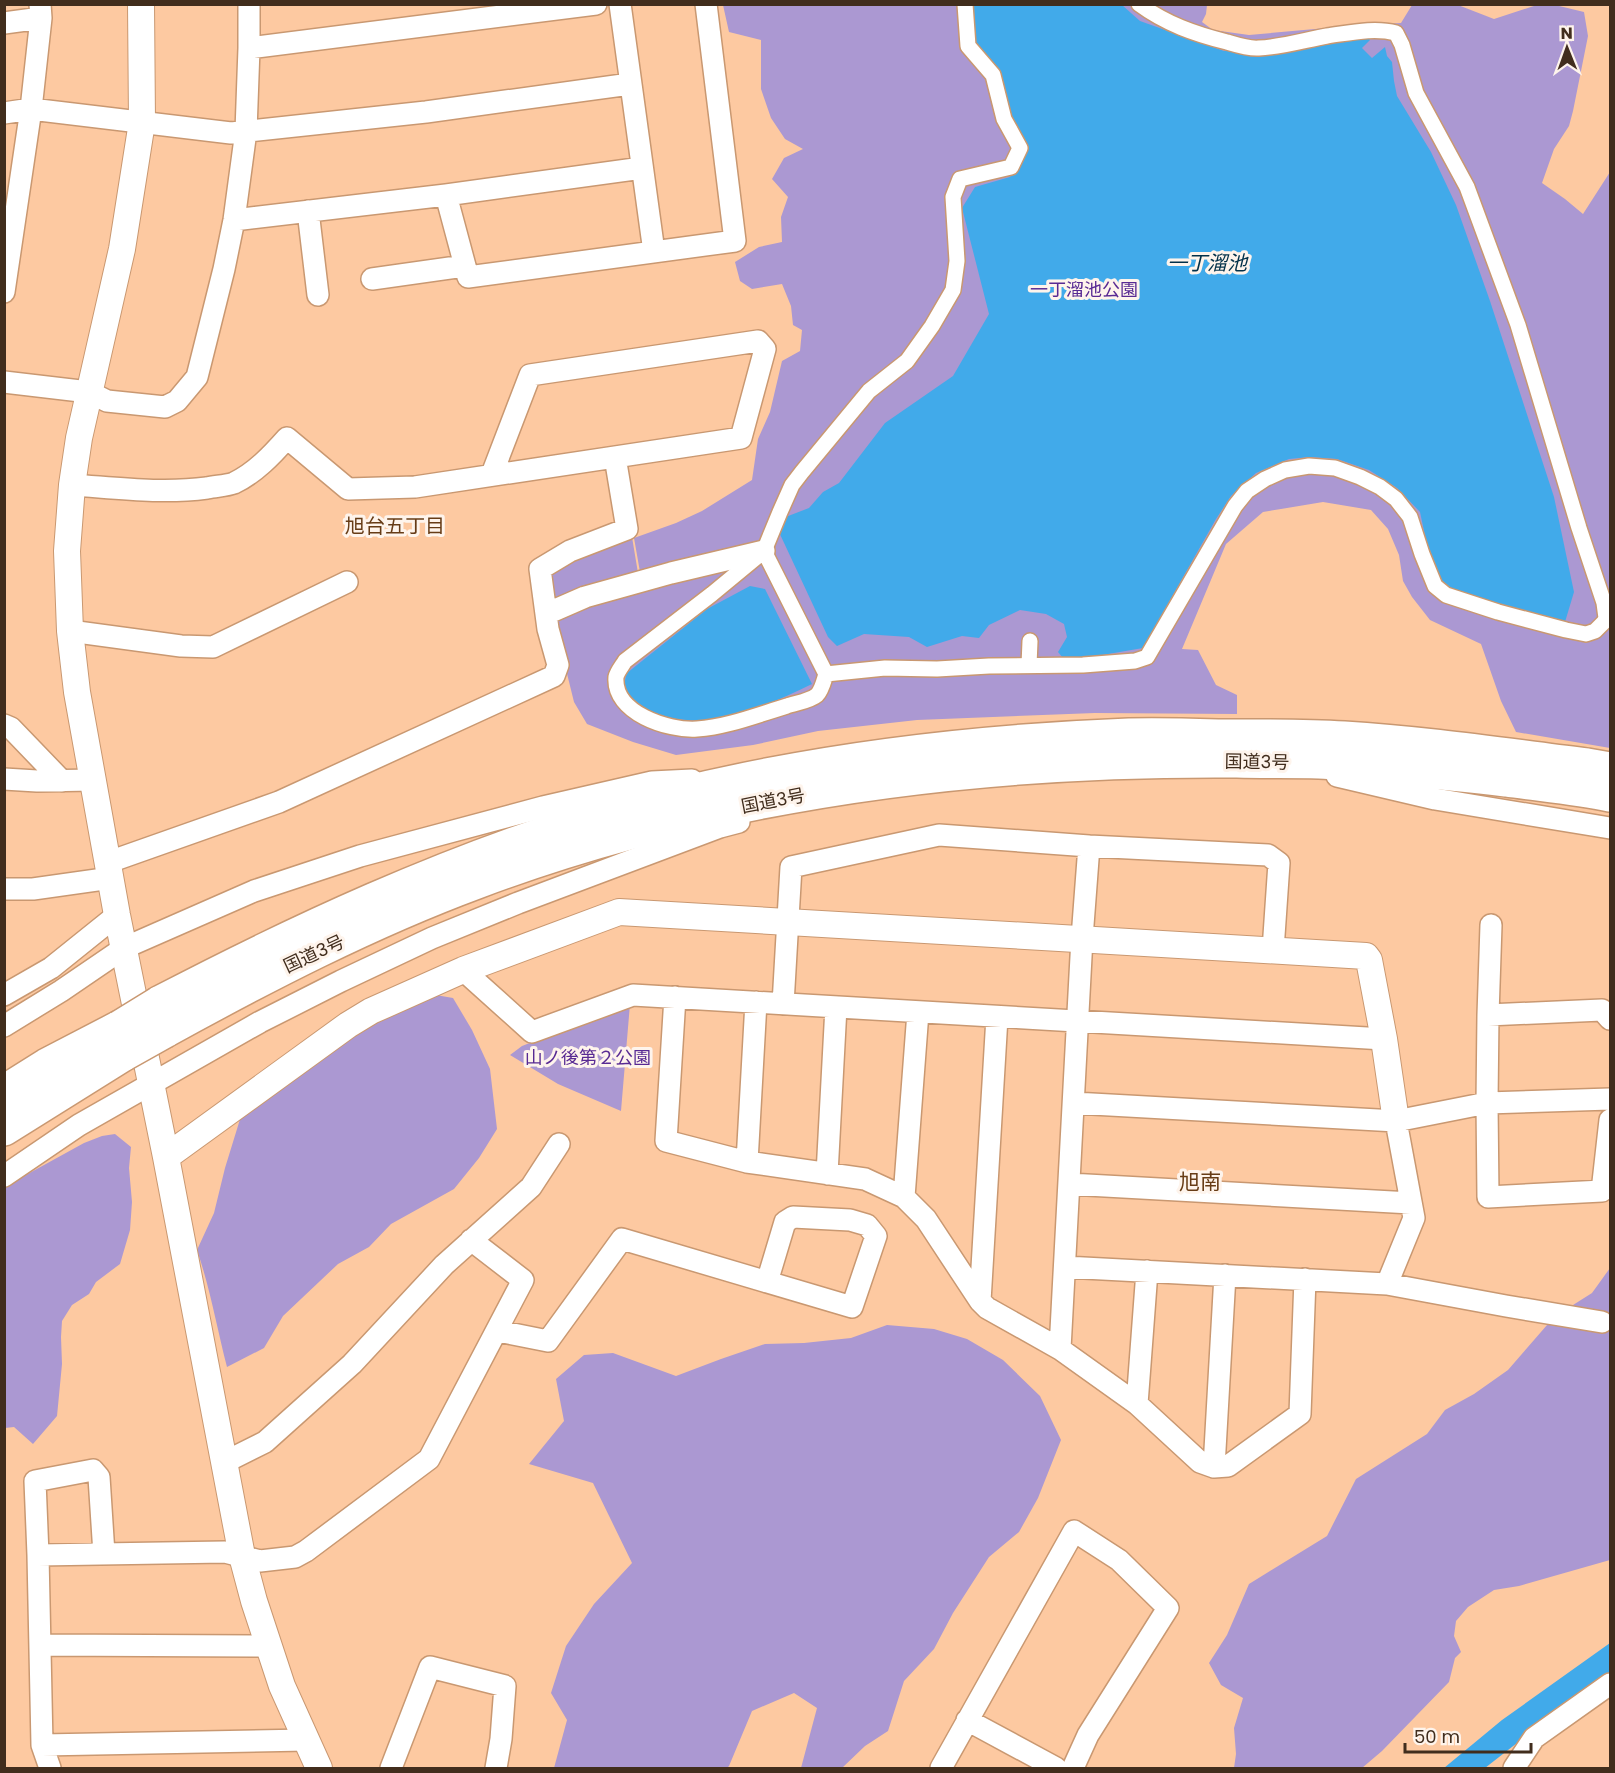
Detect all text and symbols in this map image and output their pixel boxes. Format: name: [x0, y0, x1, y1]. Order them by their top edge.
north arrow: [1537, 18, 1597, 78]
text: N: [1561, 22, 1573, 45]
water label: 一丁溜池: [1167, 249, 1249, 277]
park label: 一丁溜池公園: [1030, 277, 1138, 302]
district label: 旭台五丁目: [345, 512, 445, 540]
street label: 国道3号: [1224, 748, 1290, 775]
street label: 国道3号: [739, 782, 807, 819]
street label: 国道3号: [279, 929, 348, 979]
park label: 山ノ後第２公園: [525, 1045, 651, 1070]
district label: 旭南: [1179, 1167, 1221, 1196]
scale bar: [1405, 1716, 1531, 1754]
text: 50 m: [1414, 1724, 1460, 1749]

